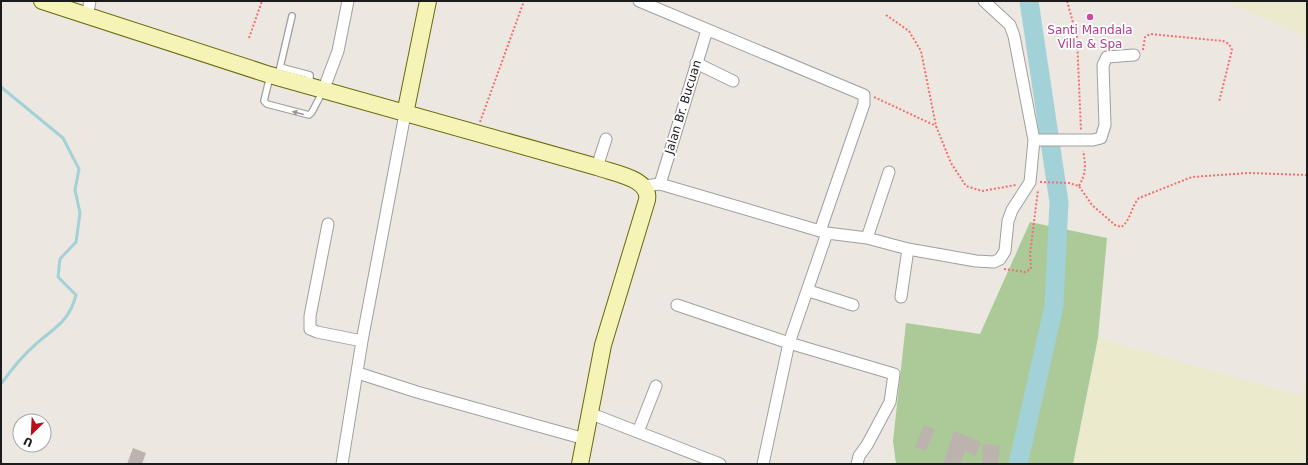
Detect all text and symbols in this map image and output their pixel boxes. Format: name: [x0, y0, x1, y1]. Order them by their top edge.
marker: Santi Mandala Villa & Spa: [1085, 12, 1095, 22]
place label: Santi Mandala Villa & Spa: [1047, 23, 1133, 51]
street label: Jalan Br. Bucuan: [662, 58, 704, 157]
one-way arrow: [292, 110, 304, 116]
north arrow: [12, 413, 52, 453]
text: U: [21, 434, 35, 449]

